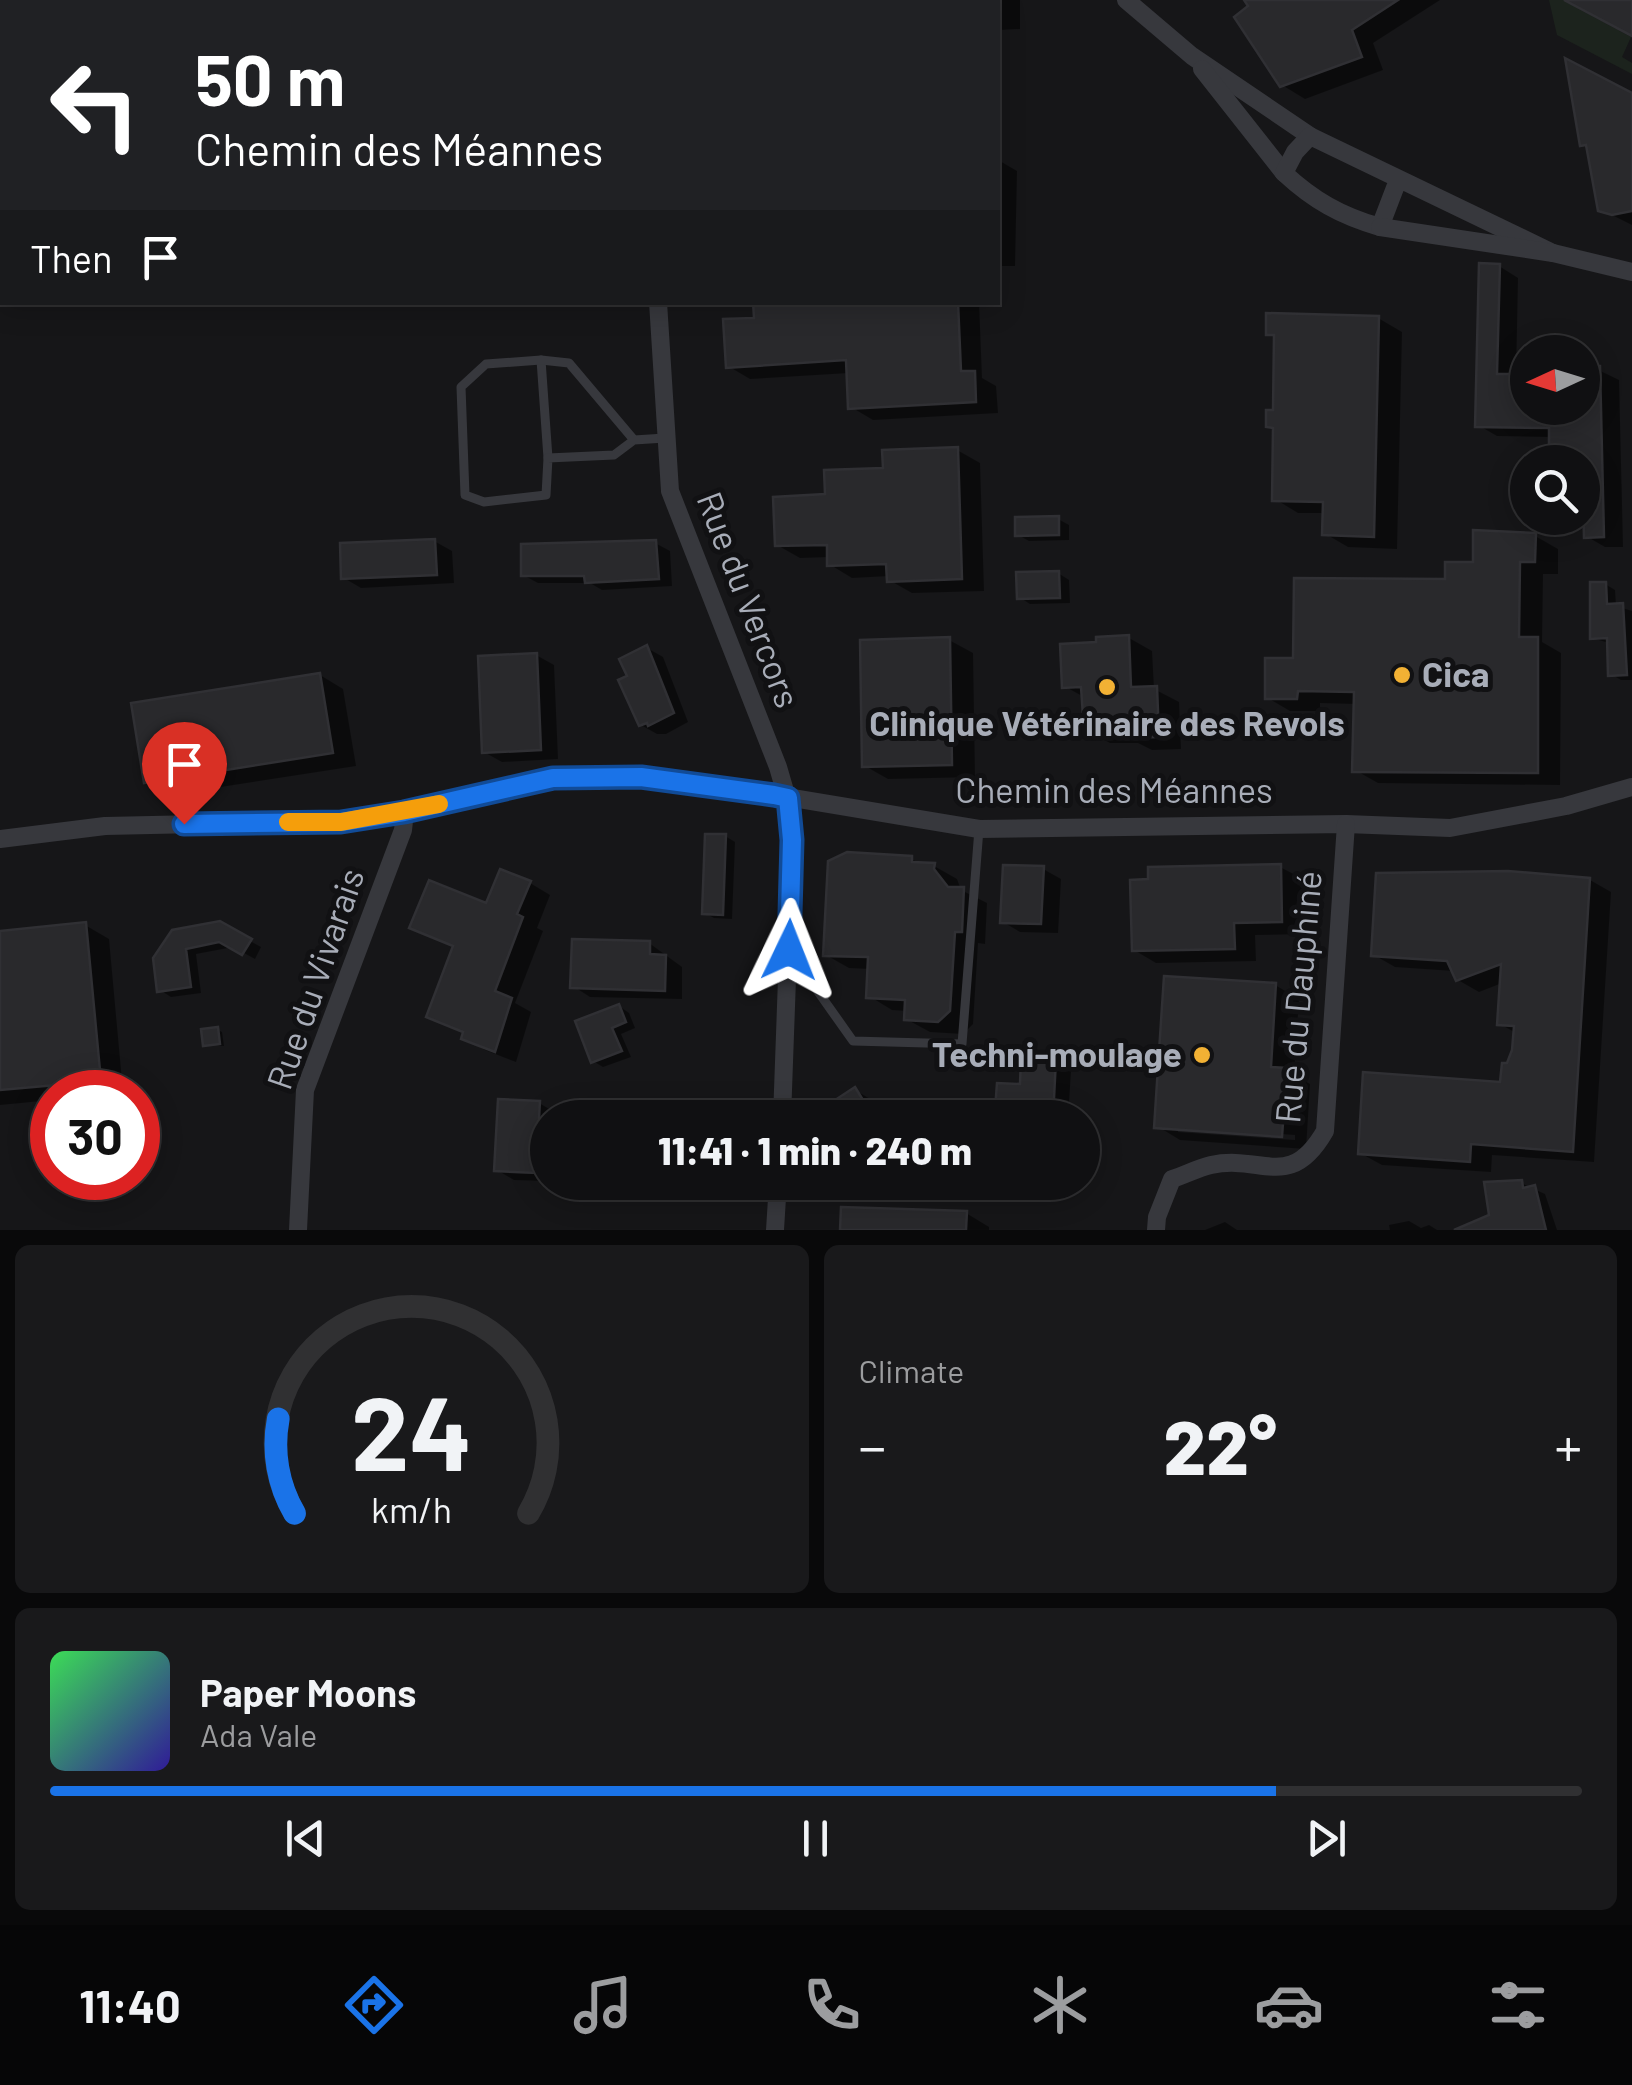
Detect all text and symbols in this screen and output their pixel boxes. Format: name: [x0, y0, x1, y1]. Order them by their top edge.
text: 50 m: [195, 36, 345, 120]
icon: left: [30, 40, 160, 170]
text: Chemin des Méannes: [195, 121, 603, 175]
icon: arrive: [133, 230, 188, 285]
text: Then: [30, 235, 113, 281]
north arrow: [1510, 335, 1600, 425]
map controls: [1510, 335, 1600, 535]
button: search: [1510, 445, 1600, 535]
street label: Rue du Vercors: [690, 486, 810, 713]
place label: Cica: [1422, 652, 1489, 694]
marker: Cica: [1391, 664, 1413, 686]
marker: Clinique Vétérinaire des Revols: [1096, 676, 1118, 698]
place label: Clinique Vétérinaire des Revols: [869, 701, 1345, 743]
pin: [142, 722, 227, 825]
icon: arrive: [157, 737, 212, 792]
street label: Chemin des Méannes: [955, 768, 1273, 810]
street label: Rue du Vivarais: [257, 862, 372, 1094]
street label: Rue du Dauphiné: [1265, 869, 1329, 1125]
position arrow: [737, 898, 841, 1002]
place label: Techni-moulage: [932, 1032, 1182, 1074]
marker: Techni-moulage: [1191, 1044, 1213, 1066]
speed limit sign: 30: [30, 1070, 160, 1200]
text: 11:41 · 1 min · 240 m: [658, 1127, 972, 1173]
text: Climate: [859, 1351, 964, 1389]
text: 24: [351, 1367, 472, 1492]
text: 22°: [1164, 1400, 1277, 1490]
text: −: [859, 1412, 886, 1478]
text: +: [1554, 1412, 1582, 1478]
text: km/h: [371, 1487, 452, 1530]
text: Paper Moons: [200, 1669, 416, 1715]
text: Ada Vale: [200, 1715, 317, 1753]
icon: previous: [278, 1811, 333, 1866]
icon: pause: [788, 1811, 843, 1866]
icon: next: [1299, 1811, 1354, 1866]
icon: directions: [339, 1970, 409, 2040]
icon: music: [568, 1970, 638, 2040]
icon: phone: [797, 1970, 867, 2040]
icon: climate: [1025, 1970, 1095, 2040]
icon: car: [1254, 1970, 1324, 2040]
icon: filters: [1483, 1970, 1553, 2040]
text: 11:40: [79, 1978, 181, 2032]

